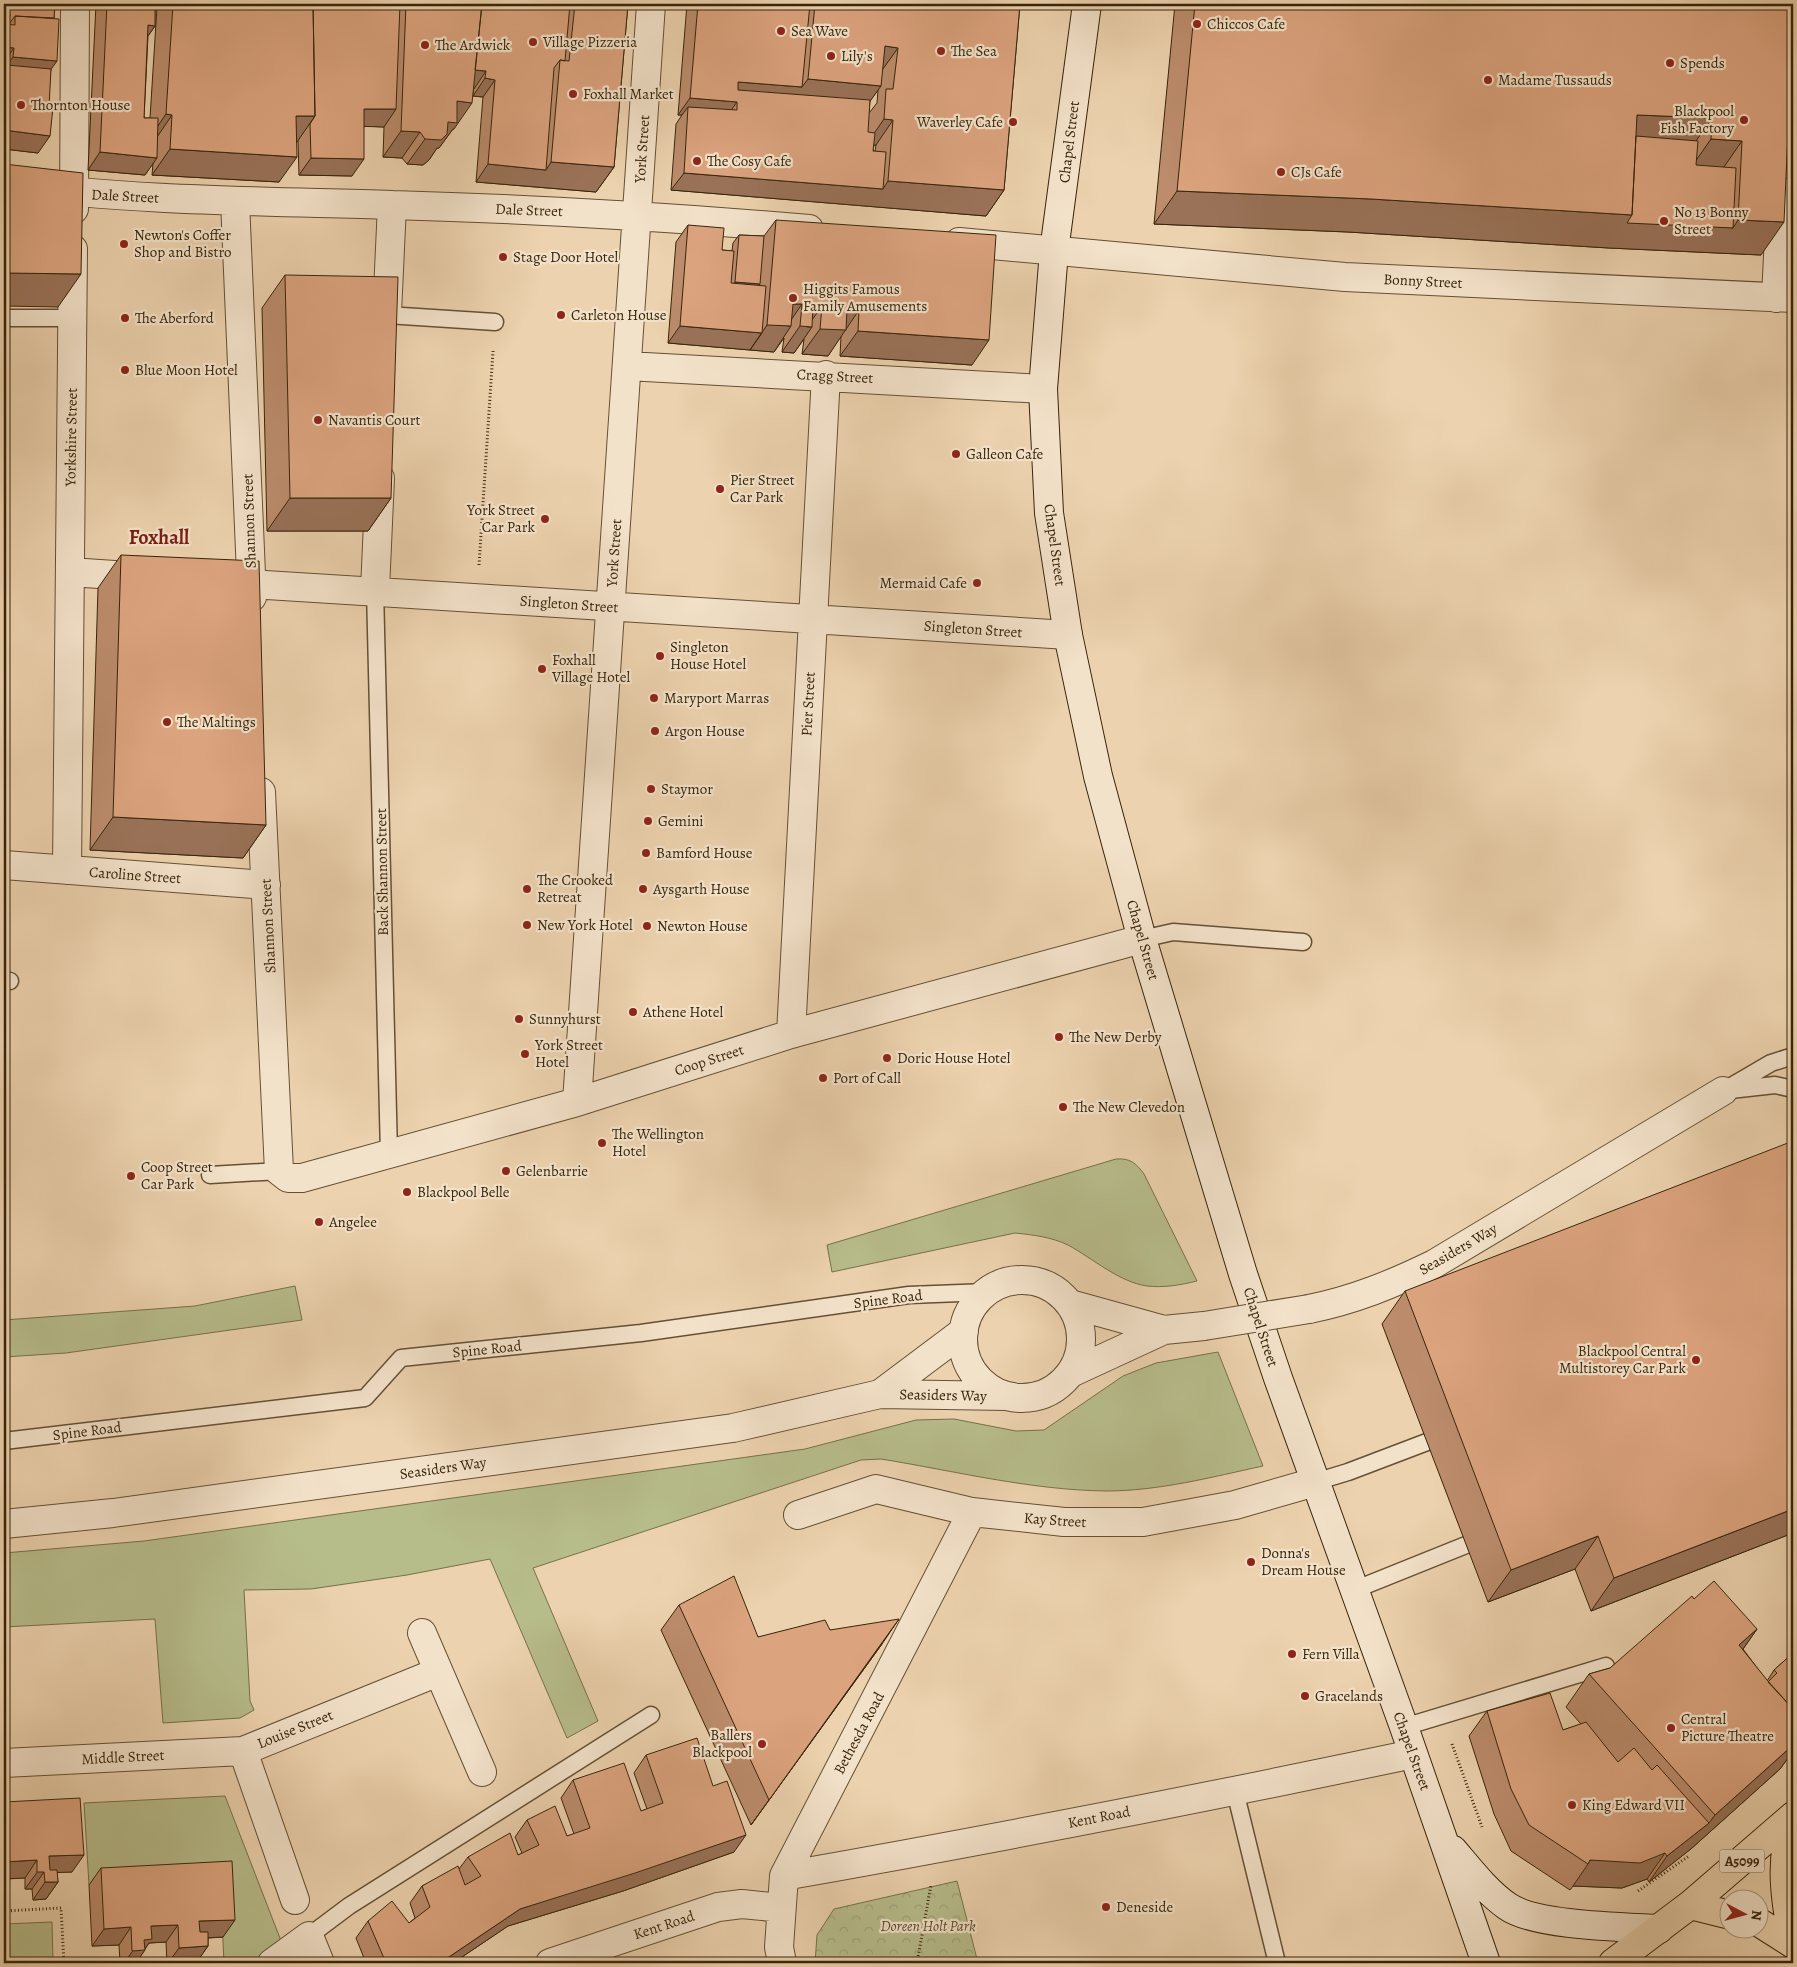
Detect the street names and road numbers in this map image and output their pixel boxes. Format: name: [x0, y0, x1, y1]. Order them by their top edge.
street label: Chapel Street: [1054, 100, 1084, 184]
street label: York Street: [630, 114, 654, 185]
street label: Dale Street: [91, 184, 159, 208]
street label: Dale Street: [495, 199, 563, 221]
street label: Bonny Street: [1383, 269, 1463, 293]
street label: Cragg Street: [796, 364, 874, 388]
street label: Yorkshire Street: [60, 387, 82, 487]
street label: Shannon Street: [237, 473, 261, 569]
street label: Chapel Street: [1039, 503, 1071, 587]
street label: York Street: [602, 518, 626, 589]
street label: Singleton Street: [519, 591, 619, 617]
street label: Singleton Street: [923, 616, 1023, 642]
street label: Pier Street: [796, 671, 820, 737]
street label: Back Shannon Street: [371, 808, 393, 936]
street label: Caroline Street: [88, 862, 182, 888]
street label: Shannon Street: [256, 878, 280, 974]
street label: Chapel Street: [1122, 898, 1164, 982]
street label: Coop Street: [672, 1039, 746, 1081]
street label: Seasiders Way: [1415, 1218, 1501, 1279]
street label: Spine Road: [852, 1285, 925, 1313]
street label: Chapel Street: [1239, 1285, 1283, 1369]
street label: Spine Road: [452, 1335, 523, 1363]
street label: Seasiders Way: [899, 1384, 987, 1406]
street label: Spine Road: [51, 1417, 124, 1445]
street label: Seasiders Way: [398, 1452, 488, 1484]
street label: Kay Street: [1023, 1508, 1087, 1532]
street label: Bethesda Road: [829, 1688, 890, 1778]
street label: Louise Street: [254, 1705, 336, 1753]
street label: Chapel Street: [1388, 1709, 1436, 1793]
street label: Middle Street: [81, 1745, 165, 1769]
street label: Kent Road: [1066, 1801, 1133, 1833]
road number: A5099: [1720, 1850, 1764, 1872]
street label: Kent Road: [631, 1905, 698, 1944]

